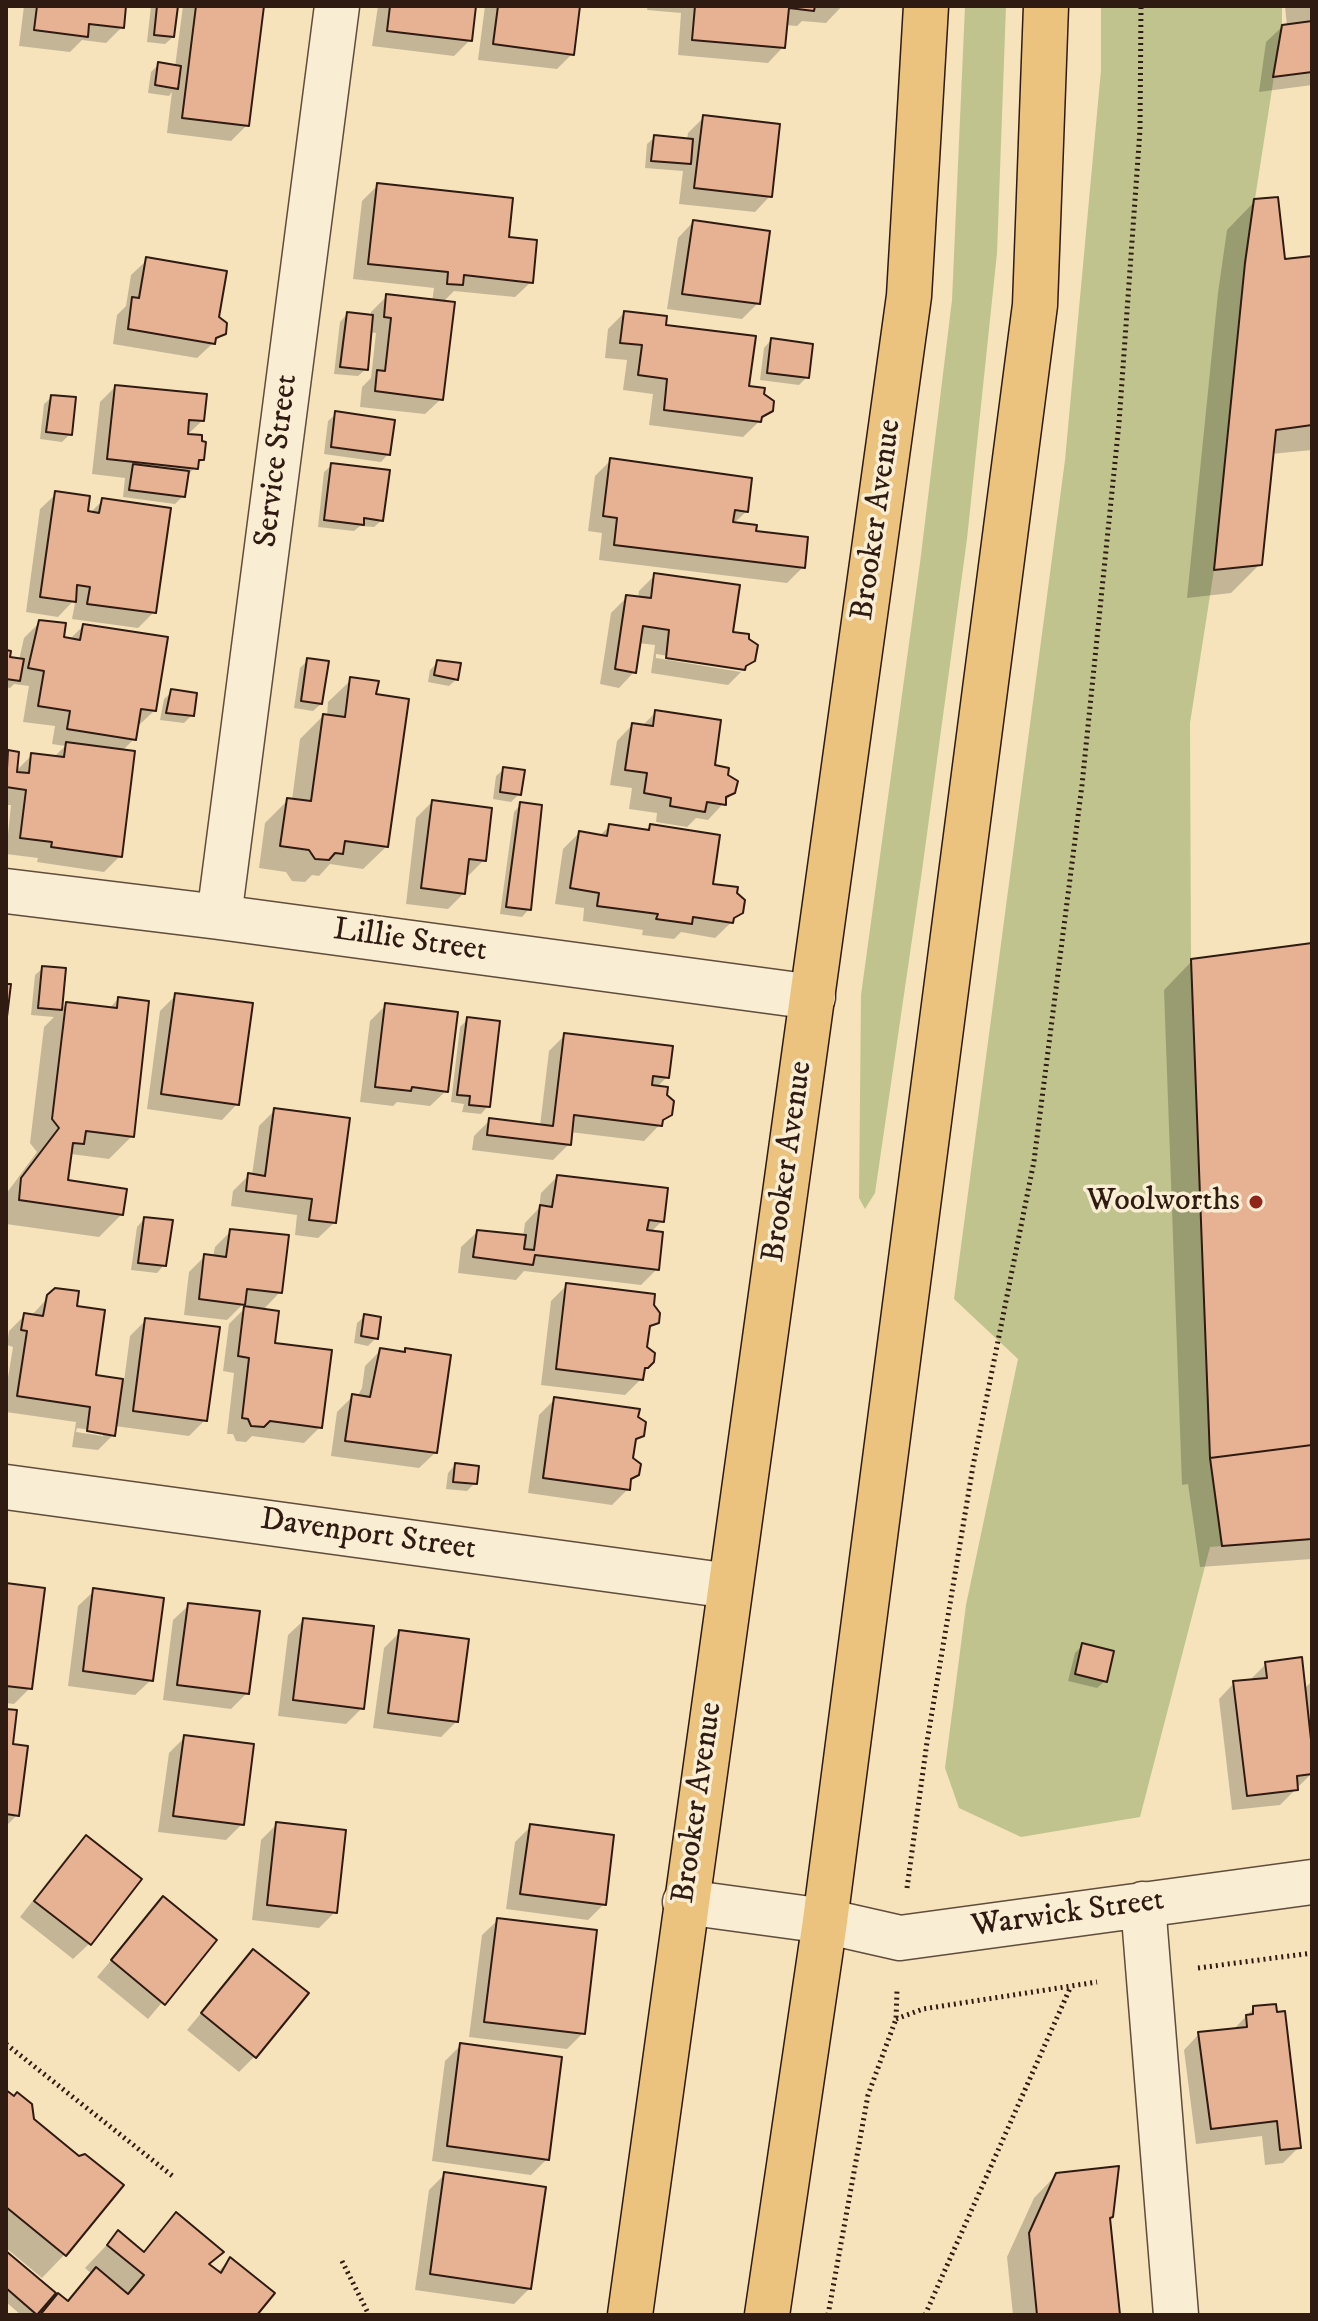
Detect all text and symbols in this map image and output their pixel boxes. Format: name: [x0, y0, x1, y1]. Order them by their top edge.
street label: Service Street: [248, 372, 308, 550]
street label: Brooker Avenue: [845, 417, 911, 623]
street label: Lillie Street: [331, 912, 489, 972]
street label: Brooker Avenue: [756, 1059, 822, 1265]
place label: Woolworths: [1086, 1183, 1240, 1221]
marker: Woolworths: [1247, 1193, 1265, 1211]
street label: Davenport Street: [258, 1502, 478, 1570]
street label: Brooker Avenue: [666, 1700, 732, 1906]
street label: Warwick Street: [969, 1882, 1167, 1948]

